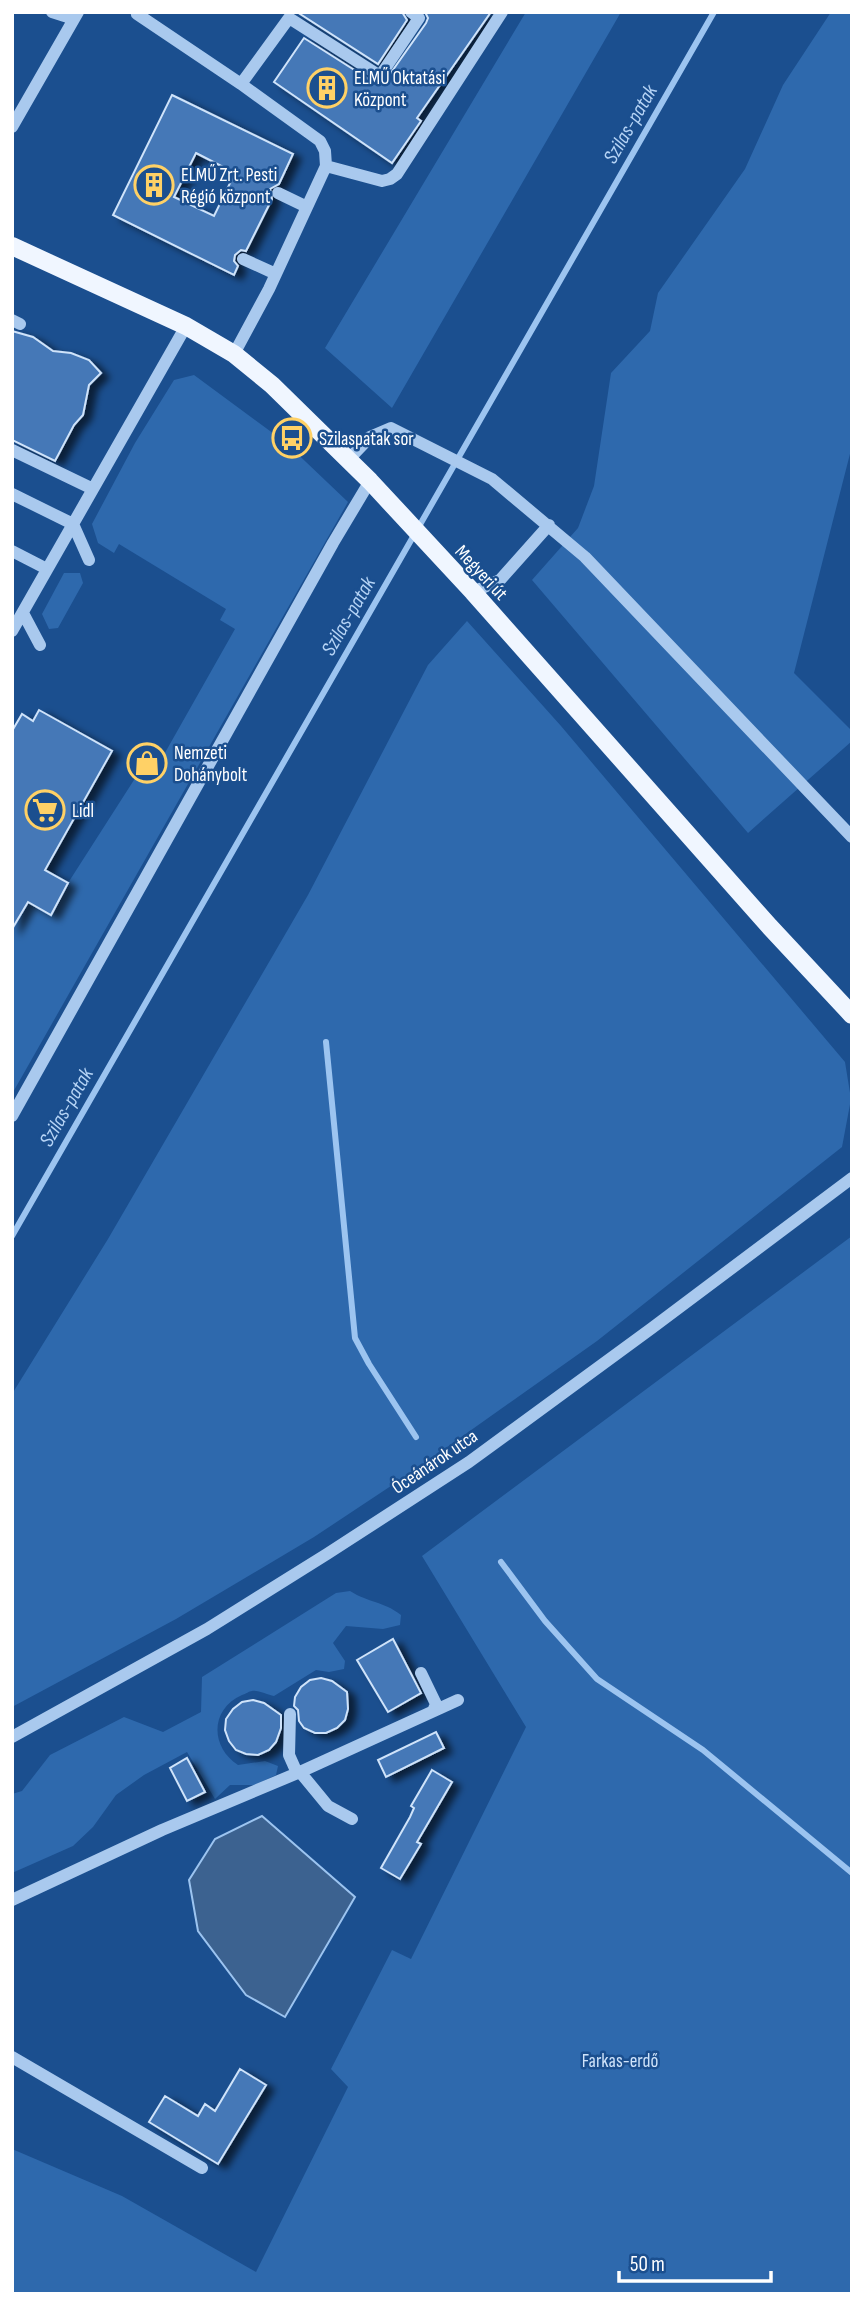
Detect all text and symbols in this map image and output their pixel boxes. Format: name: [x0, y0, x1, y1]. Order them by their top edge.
building icon: ELMŰ Oktatási Központ: [306, 67, 348, 109]
place label: ELMŰ Oktatási Központ: [354, 67, 446, 112]
water label: Szilas-patak: [598, 79, 664, 168]
building icon: ELMŰ Zrt. Pesti Régió központ: [133, 164, 175, 206]
place label: ELMŰ Zrt. Pesti Régió központ: [181, 164, 277, 209]
bus stop icon: Szilaspatak sor: [271, 417, 313, 459]
place label: Szilaspatak sor: [319, 428, 414, 451]
street label: Megyeri út: [450, 541, 512, 605]
water label: Szilas-patak: [316, 571, 382, 660]
shop icon: Nemzeti Dohánybolt: [126, 742, 168, 784]
place label: Nemzeti Dohánybolt: [174, 742, 247, 787]
supermarket icon: Lidl: [24, 789, 66, 831]
place label: Lidl: [72, 800, 94, 823]
water label: Szilas-patak: [34, 1062, 100, 1151]
street label: Óceánárok utca: [387, 1425, 482, 1499]
park label: Farkas-erdő: [582, 2050, 658, 2073]
scale bar: [619, 2240, 771, 2284]
text: 50 m: [630, 2252, 665, 2277]

